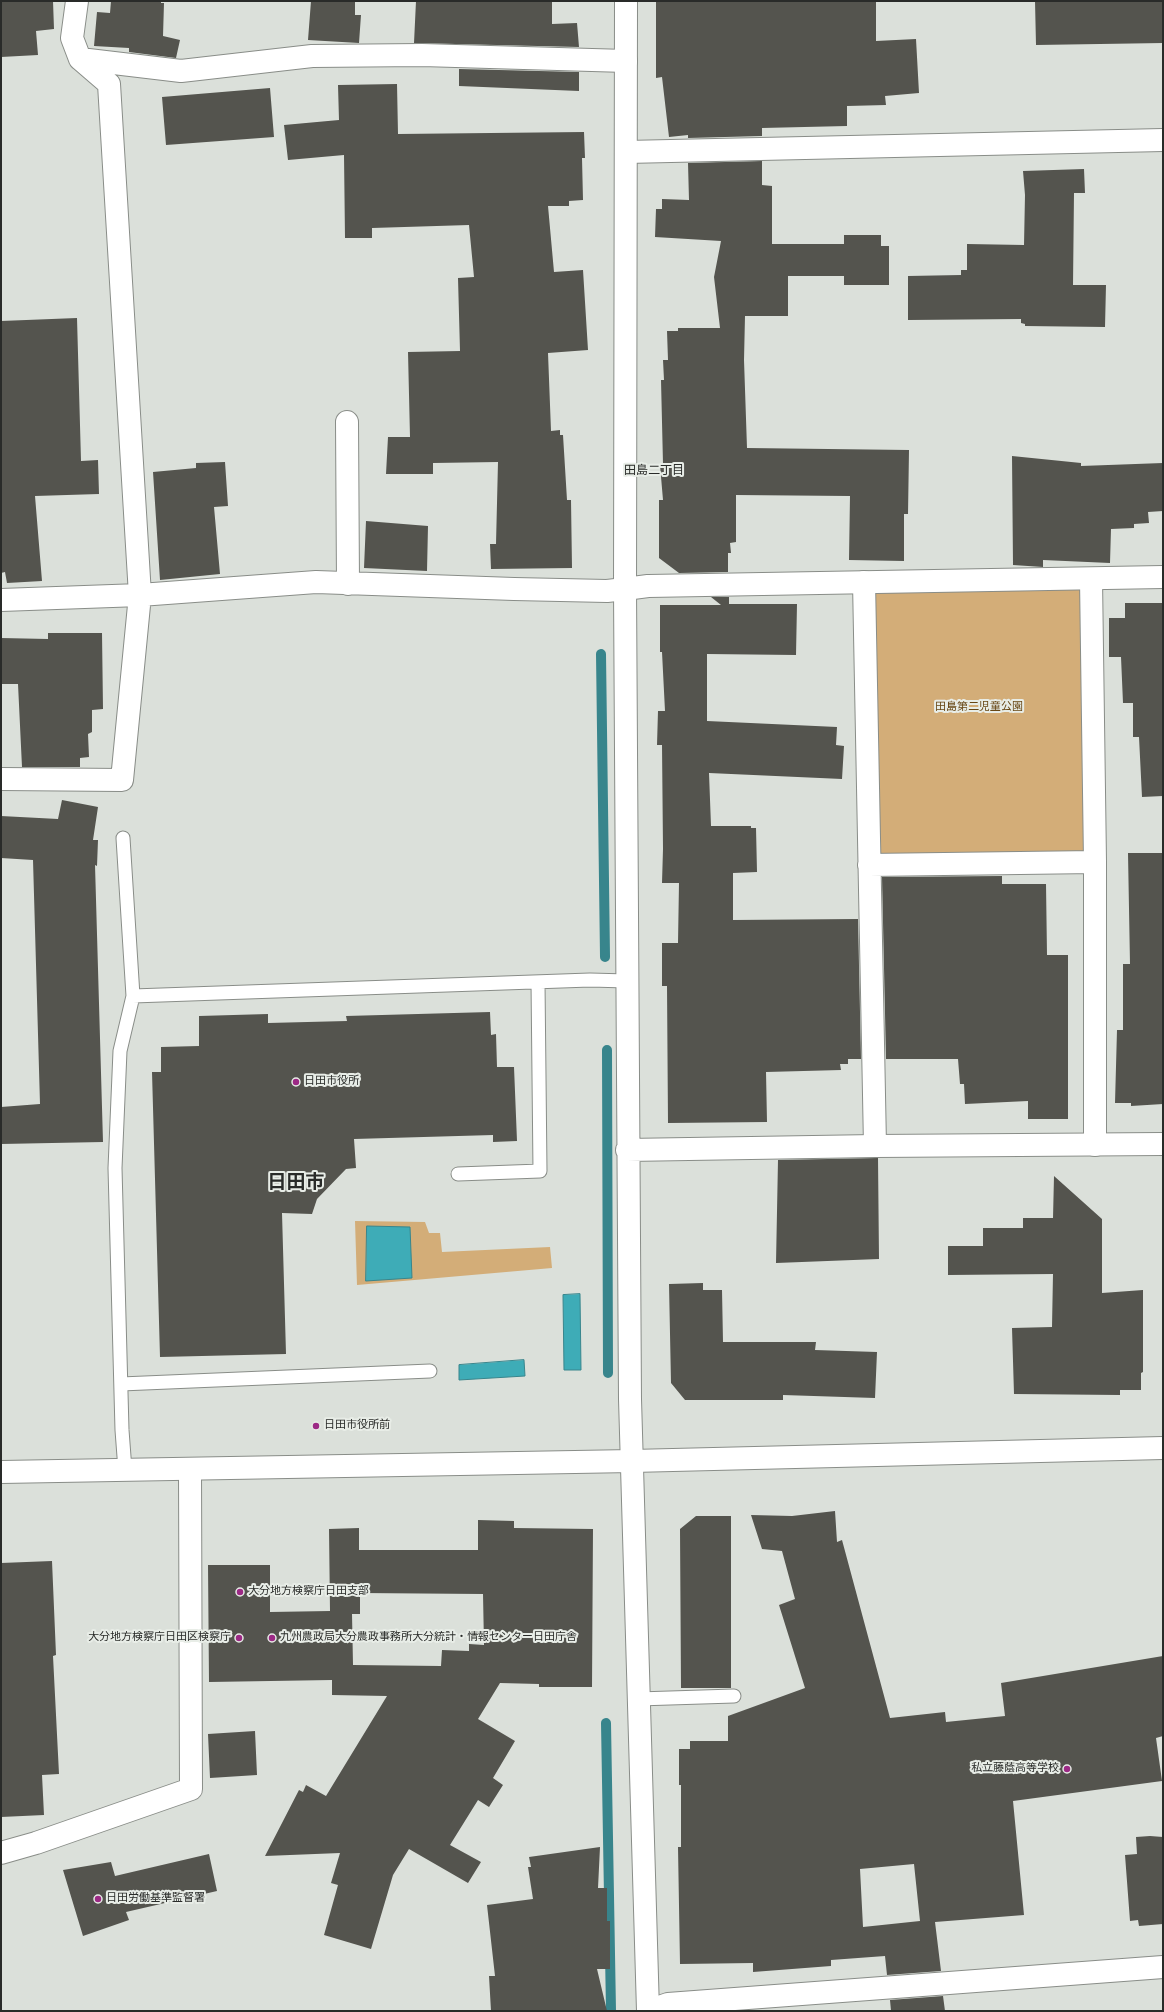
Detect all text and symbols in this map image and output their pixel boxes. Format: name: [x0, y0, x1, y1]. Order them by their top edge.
district label: 田島二丁目: [624, 465, 684, 479]
park label: 田島第二児童公園: [935, 701, 1023, 715]
place label: 日田市役所: [304, 1075, 359, 1089]
marker: 日田市役所: [291, 1077, 301, 1087]
district label: 日田市: [268, 1173, 324, 1195]
place label: 日田市役所前: [324, 1419, 390, 1433]
marker: 日田市役所前: [311, 1421, 321, 1431]
place label: 大分地方検察庁日田支部: [248, 1585, 369, 1599]
marker: 大分地方検察庁日田支部: [235, 1587, 245, 1597]
place label: 大分地方検察庁日田区検察庁: [88, 1631, 231, 1645]
place label: 九州農政局大分農政事務所大分統計・情報センター日田庁舎: [280, 1631, 577, 1645]
marker: 大分地方検察庁日田区検察庁: [234, 1633, 244, 1643]
marker: 九州農政局大分農政事務所大分統計・情報センター日田庁舎: [267, 1633, 277, 1643]
place label: 私立藤蔭高等学校: [971, 1762, 1059, 1776]
marker: 私立藤蔭高等学校: [1062, 1764, 1072, 1774]
place label: 日田労働基準監督署: [106, 1892, 205, 1906]
marker: 日田労働基準監督署: [93, 1894, 103, 1904]

